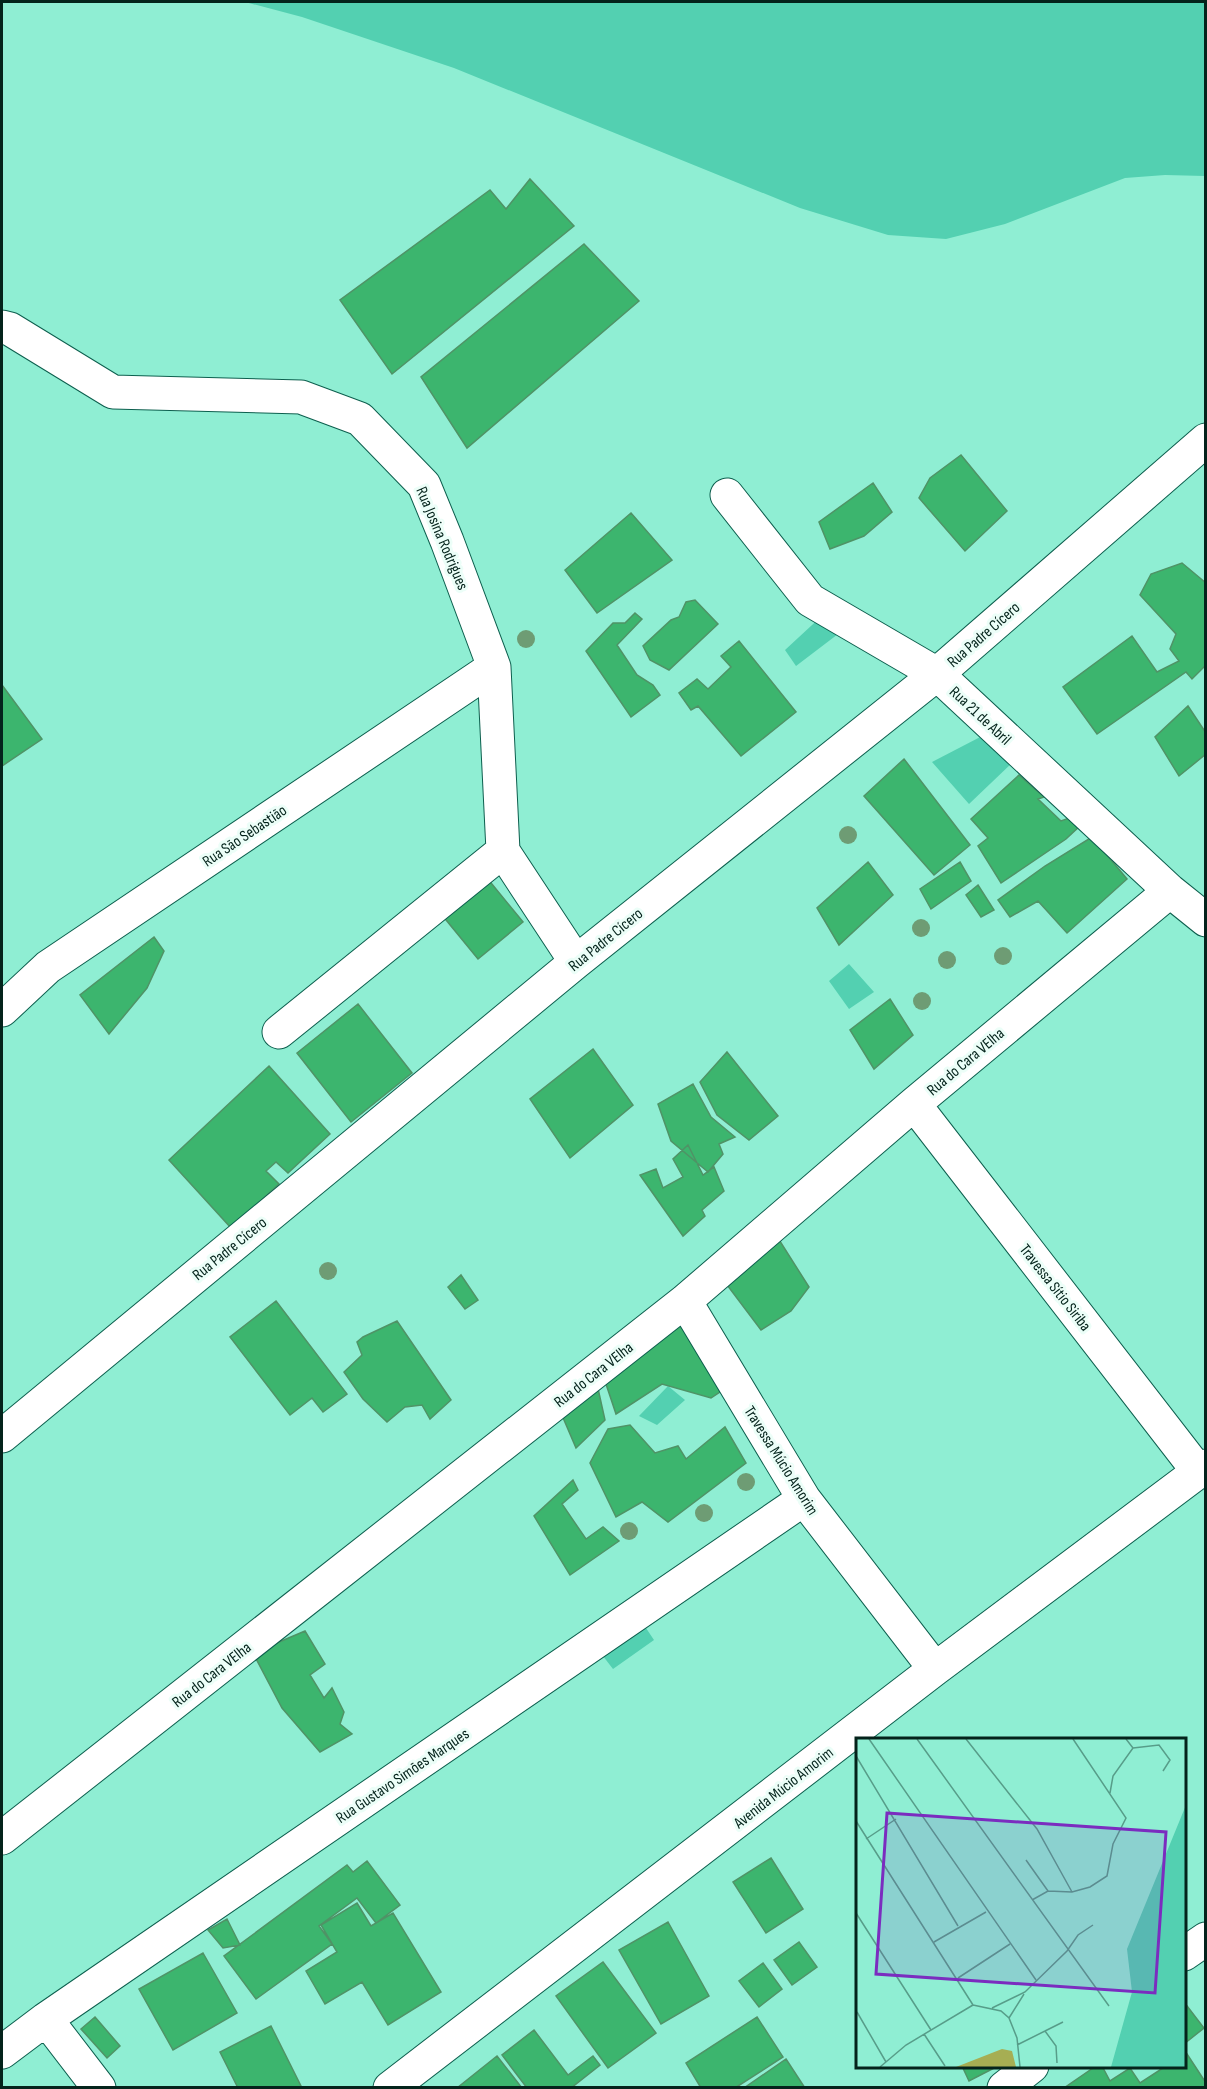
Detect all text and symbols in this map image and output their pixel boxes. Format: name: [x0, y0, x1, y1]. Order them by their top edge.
street label: Rua Josina Rodrigues: [411, 484, 472, 593]
street label: Rua Padre Cícero: [944, 598, 1024, 672]
street label: Rua 21 de Abril: [945, 683, 1015, 749]
street label: Rua São Sebastião: [199, 801, 291, 871]
street label: Rua Padre Cícero: [565, 904, 647, 976]
street label: Rua do Cara VElha: [923, 1024, 1008, 1100]
street label: Rua Padre Cícero: [189, 1213, 271, 1285]
street label: Travessa Sítio Siriba: [1015, 1241, 1095, 1335]
street label: Rua do Cara VElha: [551, 1338, 637, 1412]
street label: Travessa Múcio Amorim: [740, 1403, 822, 1519]
street label: Rua do Cara VElha: [169, 1638, 255, 1712]
street label: Rua Gustavo Simões Marques: [333, 1725, 473, 1828]
inset map: [856, 1738, 1186, 2068]
street label: Avenida Múcio Amorim: [730, 1743, 837, 1834]

